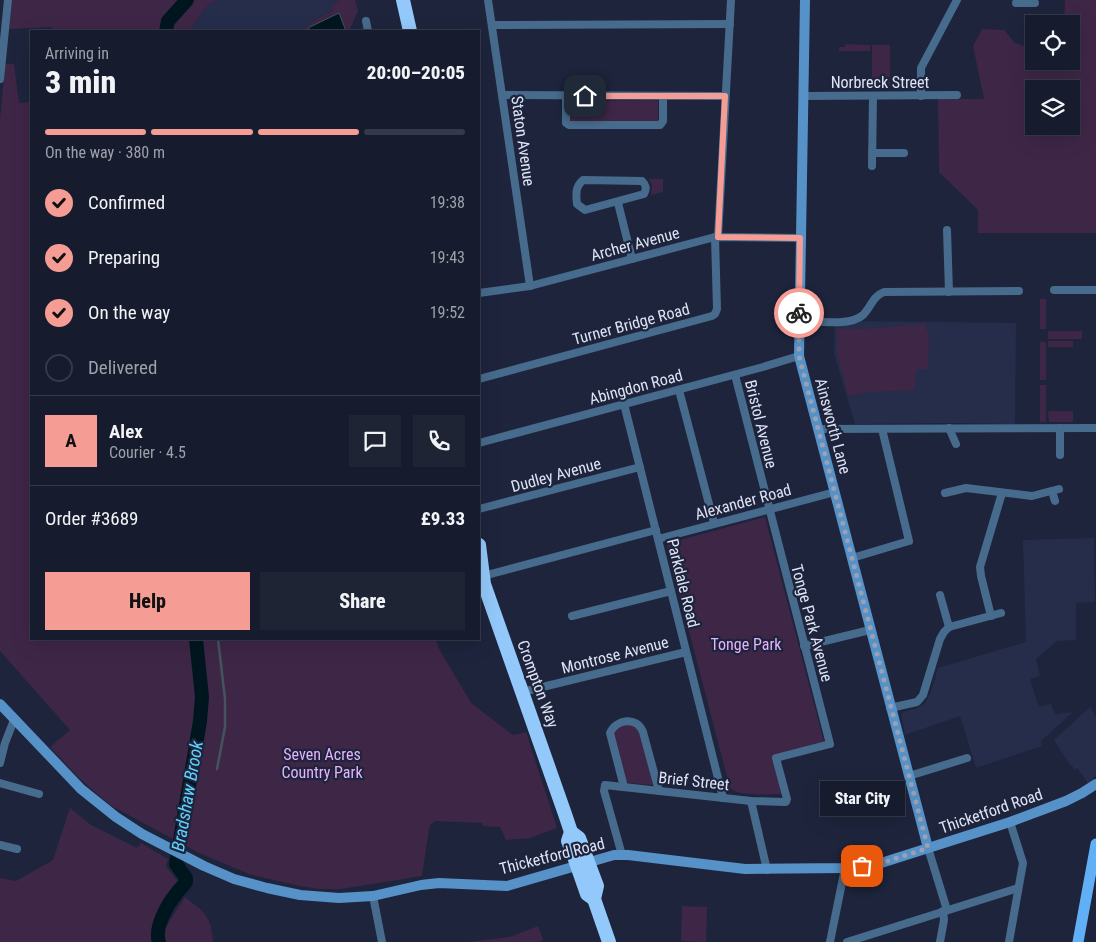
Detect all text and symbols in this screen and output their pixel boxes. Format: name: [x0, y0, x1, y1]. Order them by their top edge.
map controls: [1025, 15, 1080, 135]
button: locate: [1025, 15, 1080, 70]
text: Arriving in: [45, 44, 109, 63]
text: 20:00–20:05: [367, 61, 465, 84]
text: 3 min: [45, 63, 116, 101]
street label: Norbreck Street: [831, 73, 930, 92]
pin: [564, 75, 606, 117]
button: layers: [1025, 80, 1080, 135]
icon: home: [571, 82, 599, 110]
street label: Staton Avenue: [507, 95, 539, 187]
text: On the way · 380 m: [45, 143, 165, 162]
icon: check: [45, 189, 73, 217]
text: Confirmed: [88, 191, 165, 214]
text: 19:38: [430, 193, 465, 212]
street label: Archer Avenue: [589, 223, 681, 265]
icon: check: [45, 244, 73, 272]
text: Preparing: [88, 246, 160, 269]
text: 19:43: [430, 248, 465, 267]
courier: [774, 288, 824, 338]
icon: check: [45, 299, 73, 327]
street label: Turner Bridge Road: [570, 299, 692, 349]
icon: bike: [785, 299, 813, 327]
text: On the way: [88, 301, 170, 324]
text: 19:52: [430, 303, 465, 322]
text: Delivered: [88, 356, 157, 379]
street label: Abingdon Road: [587, 365, 685, 409]
street label: Ainsworth Lane: [811, 376, 855, 476]
street label: Bristol Avenue: [741, 378, 781, 470]
button: chat: [349, 415, 401, 467]
button: phone: [413, 415, 465, 467]
text: Alex: [109, 420, 143, 443]
text: A: [65, 429, 77, 452]
text: Courier · 4.5: [109, 443, 186, 462]
street label: Dudley Avenue: [509, 454, 603, 496]
street label: Alexander Road: [693, 480, 793, 524]
text: Order #3689: [45, 507, 138, 530]
text: £9.33: [421, 507, 465, 530]
street label: Parkdale Road: [663, 537, 703, 629]
street label: Tonge Park Avenue: [787, 562, 837, 684]
button: Help: [45, 572, 250, 630]
button: Share: [260, 572, 465, 630]
street label: Montrose Avenue: [559, 632, 671, 678]
park label: Tonge Park: [711, 635, 782, 654]
street label: Crompton Way: [513, 638, 563, 731]
water label: Bradshaw Brook: [167, 738, 207, 853]
park label: Seven Acres Country Park: [281, 745, 363, 782]
street label: Brief Street: [658, 768, 731, 794]
callout: Star City: [820, 781, 904, 816]
street label: Thicketford Road: [937, 784, 1045, 838]
text: Star City: [835, 789, 890, 808]
street label: Thicketford Road: [497, 834, 607, 878]
pin: [841, 845, 883, 887]
icon: bag: [848, 852, 876, 880]

